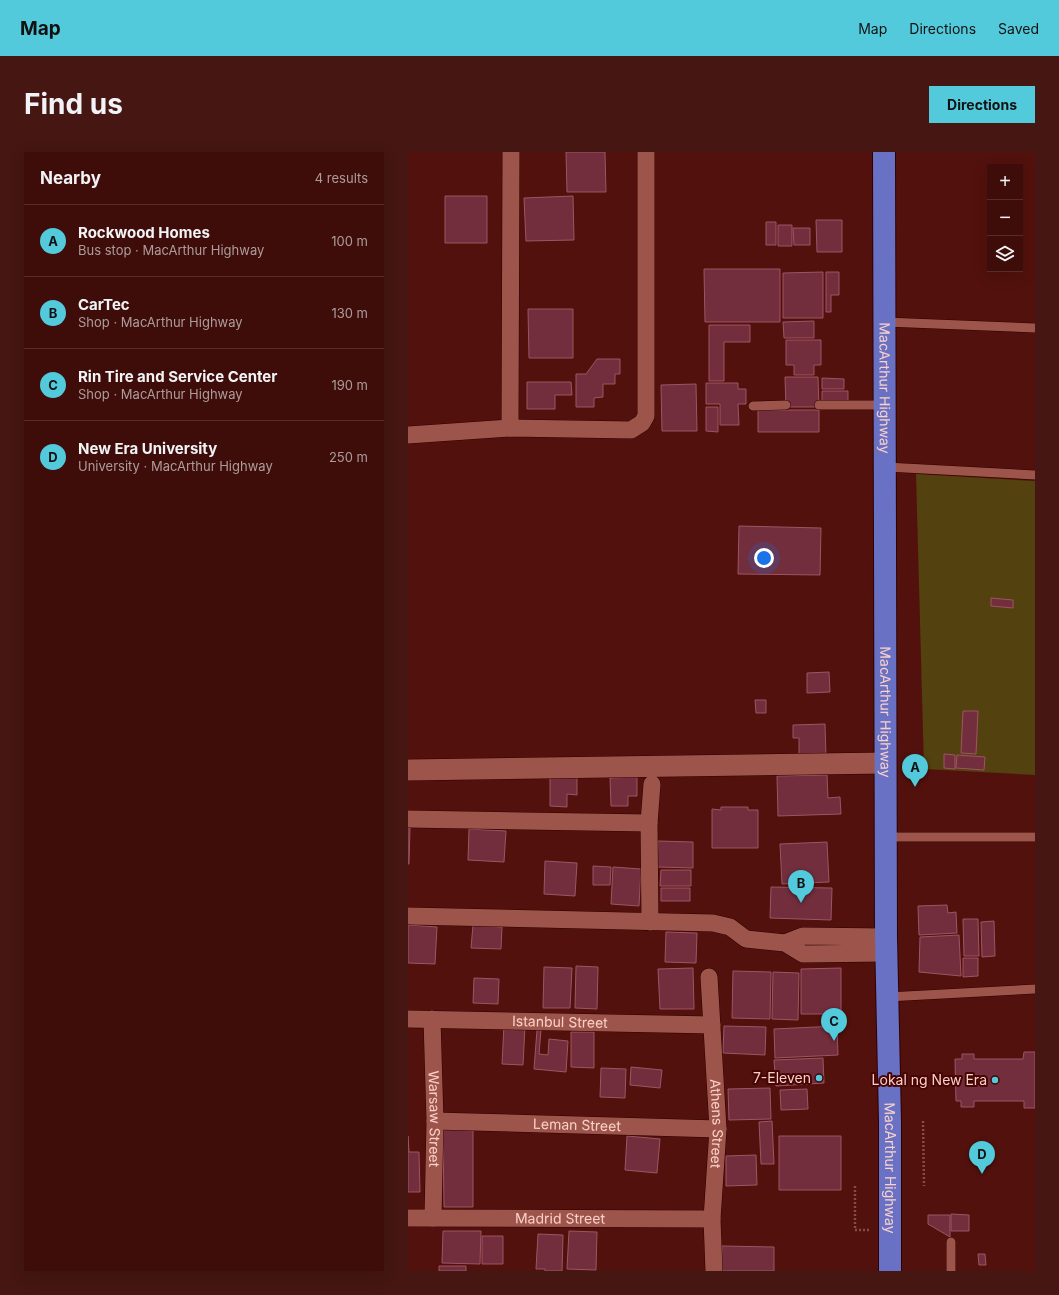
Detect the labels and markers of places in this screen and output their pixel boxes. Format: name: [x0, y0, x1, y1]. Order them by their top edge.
pin: A: [902, 754, 928, 787]
pin: B: [788, 870, 814, 903]
pin: C: [821, 1008, 847, 1041]
place label: 7-Eleven: [753, 1069, 811, 1086]
place label: Lokal ng New Era: [872, 1071, 987, 1088]
marker: 7-Eleven: [814, 1073, 824, 1083]
marker: Lokal ng New Era: [990, 1075, 1000, 1085]
pin: D: [969, 1141, 995, 1174]

